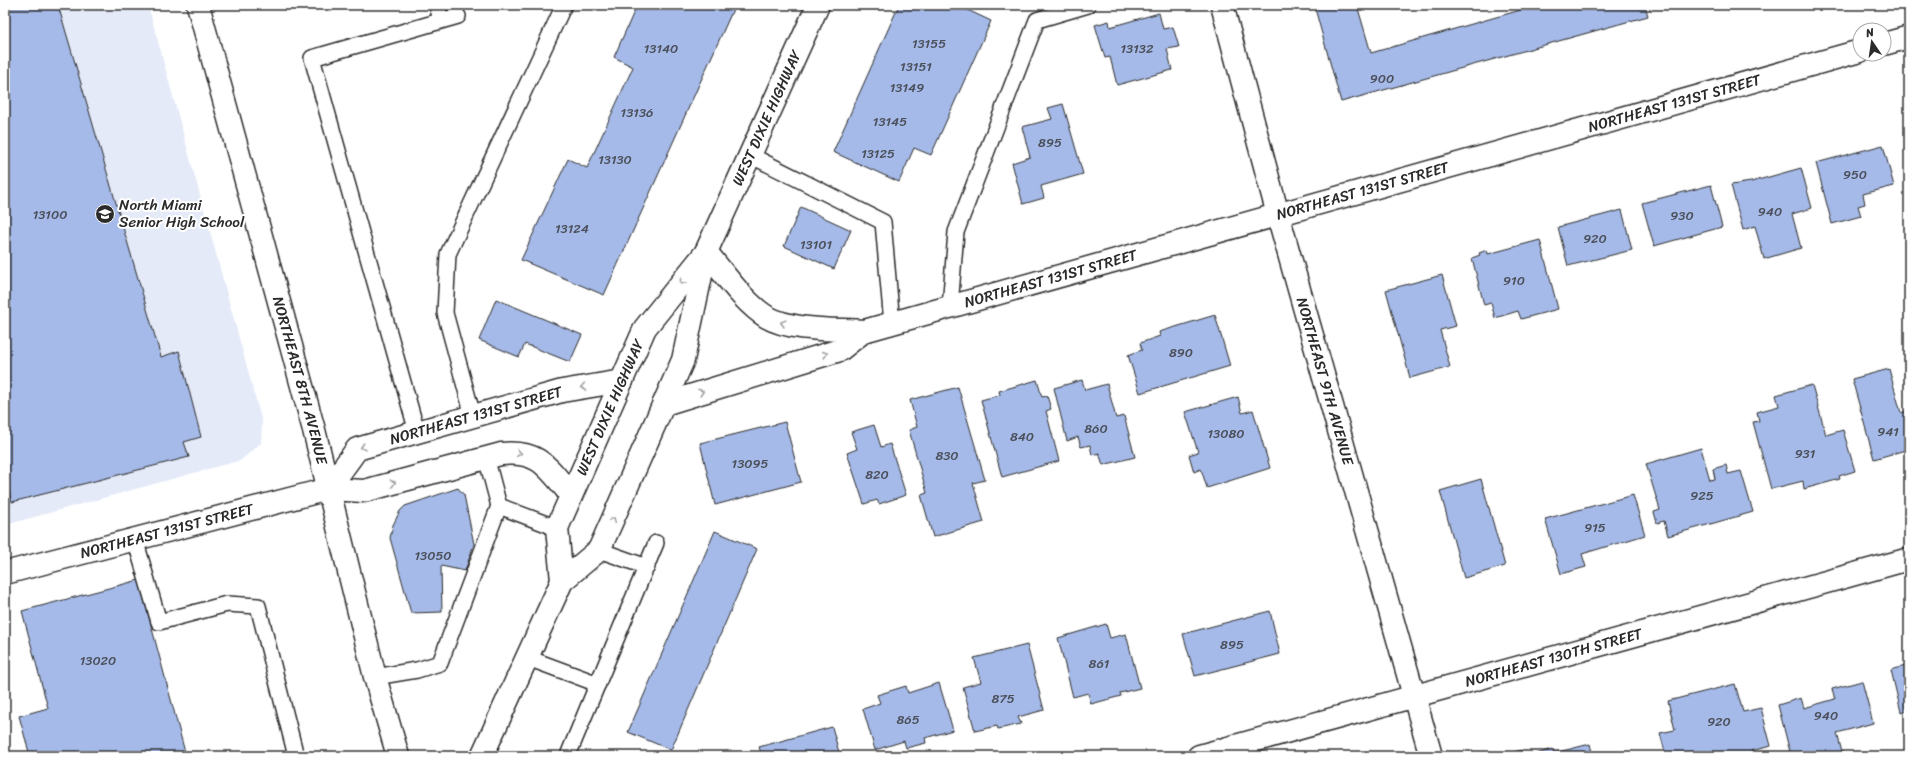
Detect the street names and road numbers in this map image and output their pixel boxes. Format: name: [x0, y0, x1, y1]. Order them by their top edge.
street label: WEST DIXIE HIGHWAY: [725, 44, 810, 190]
street label: NORTHEAST 131ST STREET: [1585, 66, 1765, 140]
street label: NORTHEAST 131ST STREET: [1273, 154, 1453, 228]
street label: NORTHEAST 131ST STREET: [961, 242, 1141, 315]
street label: NORTHEAST 8TH AVENUE: [265, 293, 335, 469]
street label: NORTHEAST 9TH AVENUE: [1289, 294, 1362, 470]
street label: WEST DIXIE HIGHWAY: [569, 334, 652, 480]
street label: NORTHEAST 131ST STREET: [387, 378, 567, 452]
street label: NORTHEAST 131ST STREET: [77, 496, 258, 566]
street label: NORTHEAST 130TH STREET: [1462, 620, 1647, 695]

